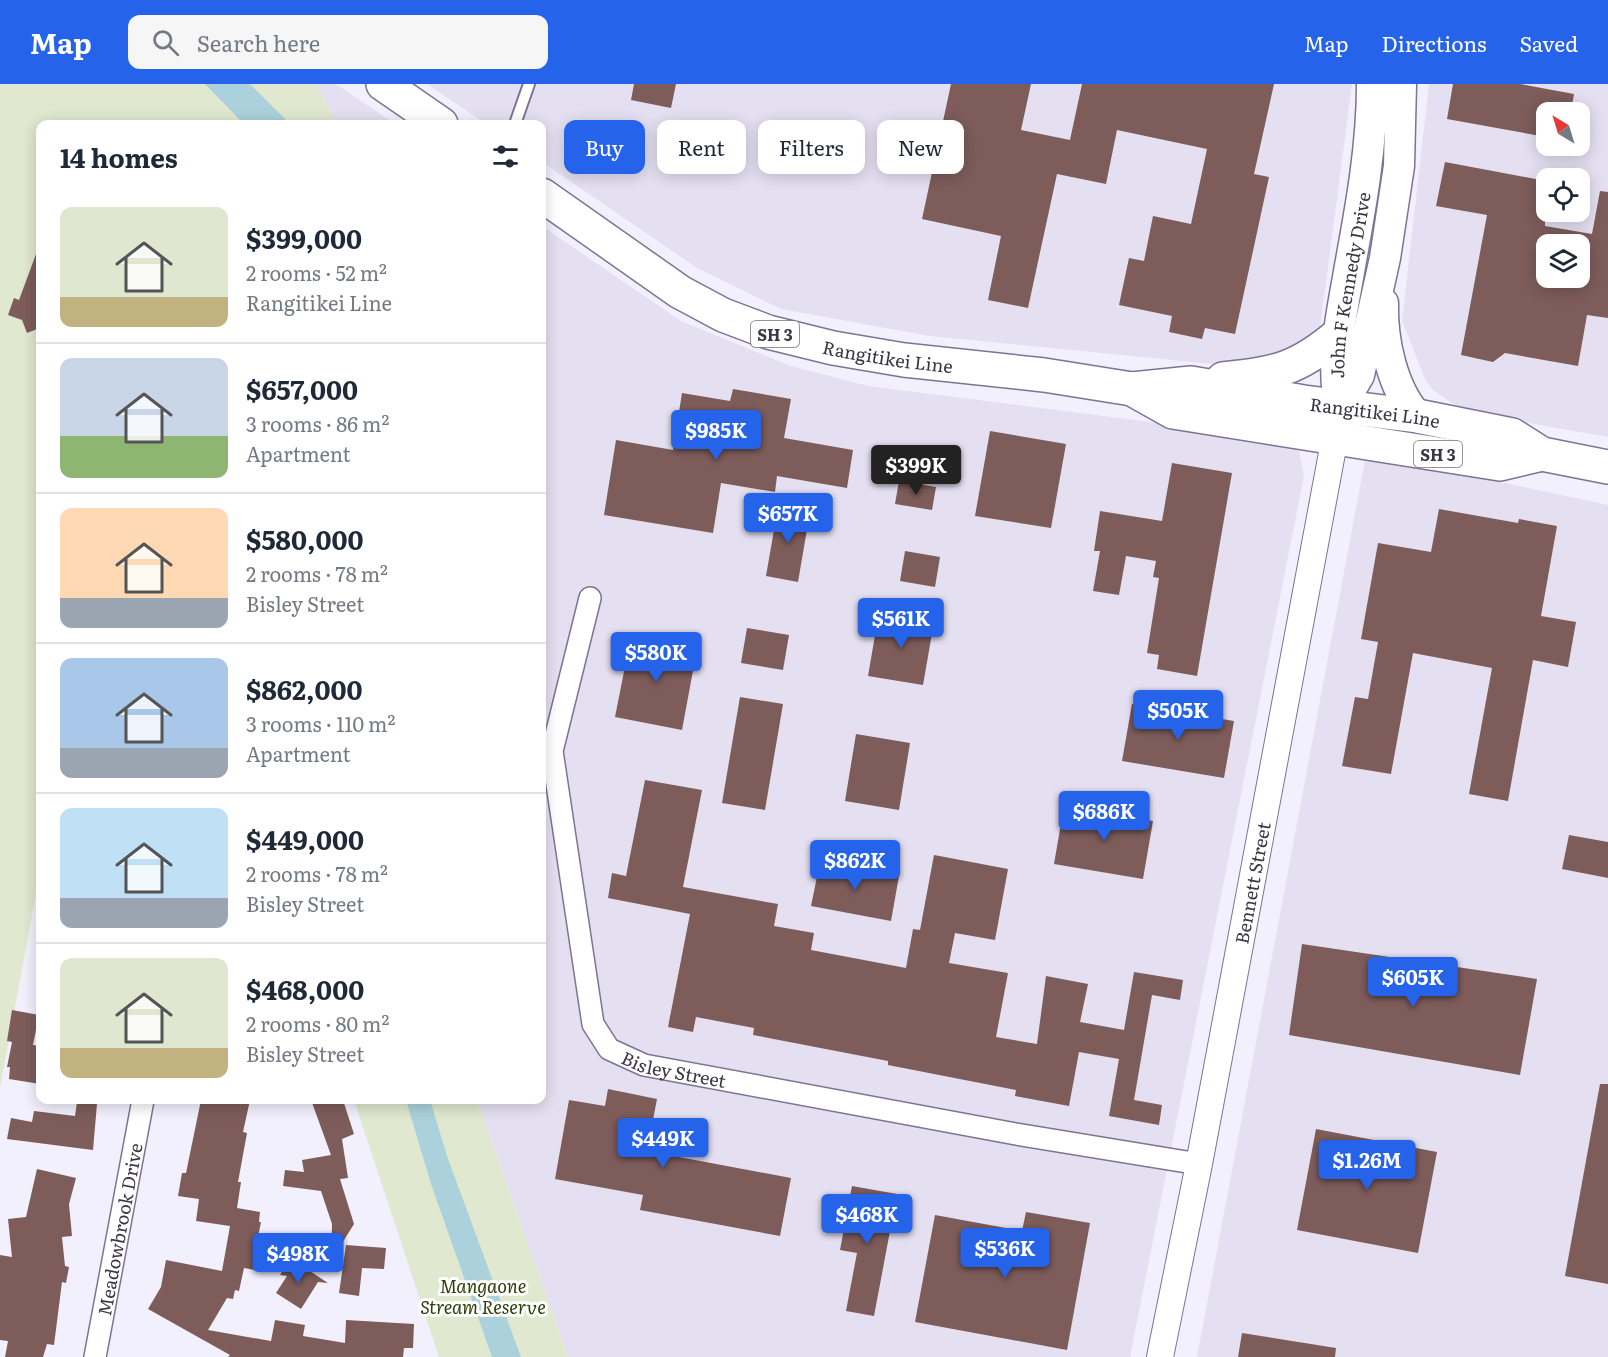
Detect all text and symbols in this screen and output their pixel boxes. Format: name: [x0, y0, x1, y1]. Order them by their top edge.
search box: [128, 15, 548, 69]
text: Map: [30, 21, 92, 63]
icon: search: [149, 26, 182, 59]
text: Search here: [197, 26, 320, 59]
text: Map: [1304, 27, 1349, 58]
text: Directions: [1382, 27, 1487, 58]
text: Saved: [1520, 27, 1578, 58]
north arrow: [1536, 102, 1590, 156]
map controls: [1536, 102, 1590, 288]
chip: Buy: [564, 120, 645, 174]
chip: Rent: [657, 120, 746, 174]
chip: Filters: [758, 120, 865, 174]
chip: New: [877, 120, 964, 174]
text: 14 homes: [60, 137, 178, 176]
icon: filters: [489, 140, 522, 173]
button: locate: [1536, 168, 1590, 222]
street label: John F Kennedy Drive: [1323, 190, 1376, 379]
text: $399,000: [246, 218, 362, 257]
icon: home: [108, 231, 180, 303]
button: layers: [1536, 234, 1590, 288]
text: 2 rooms · 52 m²: [246, 257, 387, 287]
text: Rangitikei Line: [246, 287, 392, 317]
road number: SH 3: [751, 321, 799, 347]
street label: Rangitikei Line: [820, 332, 954, 379]
text: $657,000: [246, 369, 358, 408]
icon: home: [108, 382, 180, 454]
street label: Rangitikei Line: [1308, 389, 1443, 434]
text: 3 rooms · 86 m²: [246, 408, 389, 438]
pin: $985K: [674, 410, 758, 461]
text: $985K: [685, 414, 747, 444]
text: Apartment: [246, 438, 351, 468]
road number: SH 3: [1414, 441, 1462, 467]
pin: $399K: [874, 445, 958, 496]
text: $399K: [885, 449, 947, 479]
pin: $657K: [746, 493, 830, 544]
text: $657K: [758, 497, 818, 527]
text: $580,000: [246, 519, 363, 558]
icon: home: [108, 532, 180, 604]
text: 2 rooms · 78 m²: [246, 558, 388, 588]
text: Bisley Street: [246, 588, 364, 618]
pin: $561K: [859, 598, 943, 649]
text: $561K: [872, 602, 930, 632]
pin: $580K: [614, 632, 698, 683]
text: $580K: [625, 636, 687, 666]
text: $862,000: [246, 669, 362, 708]
icon: home: [108, 682, 180, 754]
pin: $505K: [1136, 690, 1220, 741]
text: $505K: [1147, 694, 1209, 724]
text: 3 rooms · 110 m²: [246, 708, 395, 738]
text: Apartment: [246, 738, 351, 768]
pin: $686K: [1062, 791, 1146, 842]
text: $686K: [1073, 795, 1135, 825]
text: $449,000: [246, 819, 364, 858]
street label: Bennett Street: [1227, 819, 1276, 946]
icon: home: [108, 832, 180, 904]
pin: $862K: [813, 840, 897, 891]
text: $862K: [824, 844, 886, 874]
text: 2 rooms · 78 m²: [246, 858, 388, 888]
text: Bisley Street: [246, 888, 364, 918]
pin: $605K: [1371, 957, 1455, 1008]
text: $605K: [1382, 961, 1444, 991]
text: $468,000: [246, 969, 364, 1008]
icon: home: [108, 982, 180, 1054]
text: 2 rooms · 80 m²: [246, 1008, 389, 1038]
text: Bisley Street: [246, 1038, 364, 1068]
street label: Bisley Street: [617, 1043, 729, 1094]
pin: $449K: [621, 1118, 705, 1169]
text: $449K: [631, 1122, 695, 1152]
pin: $1.26M: [1318, 1140, 1416, 1191]
street label: Meadowbrook Drive: [90, 1141, 148, 1318]
text: $1.26M: [1333, 1144, 1401, 1174]
pin: $468K: [825, 1194, 909, 1245]
text: $468K: [835, 1198, 899, 1228]
pin: $536K: [963, 1228, 1047, 1279]
text: $536K: [974, 1232, 1036, 1262]
pin: $498K: [256, 1233, 340, 1284]
text: $498K: [267, 1237, 329, 1267]
park label: Mangaone Stream Reserve: [420, 1272, 546, 1320]

